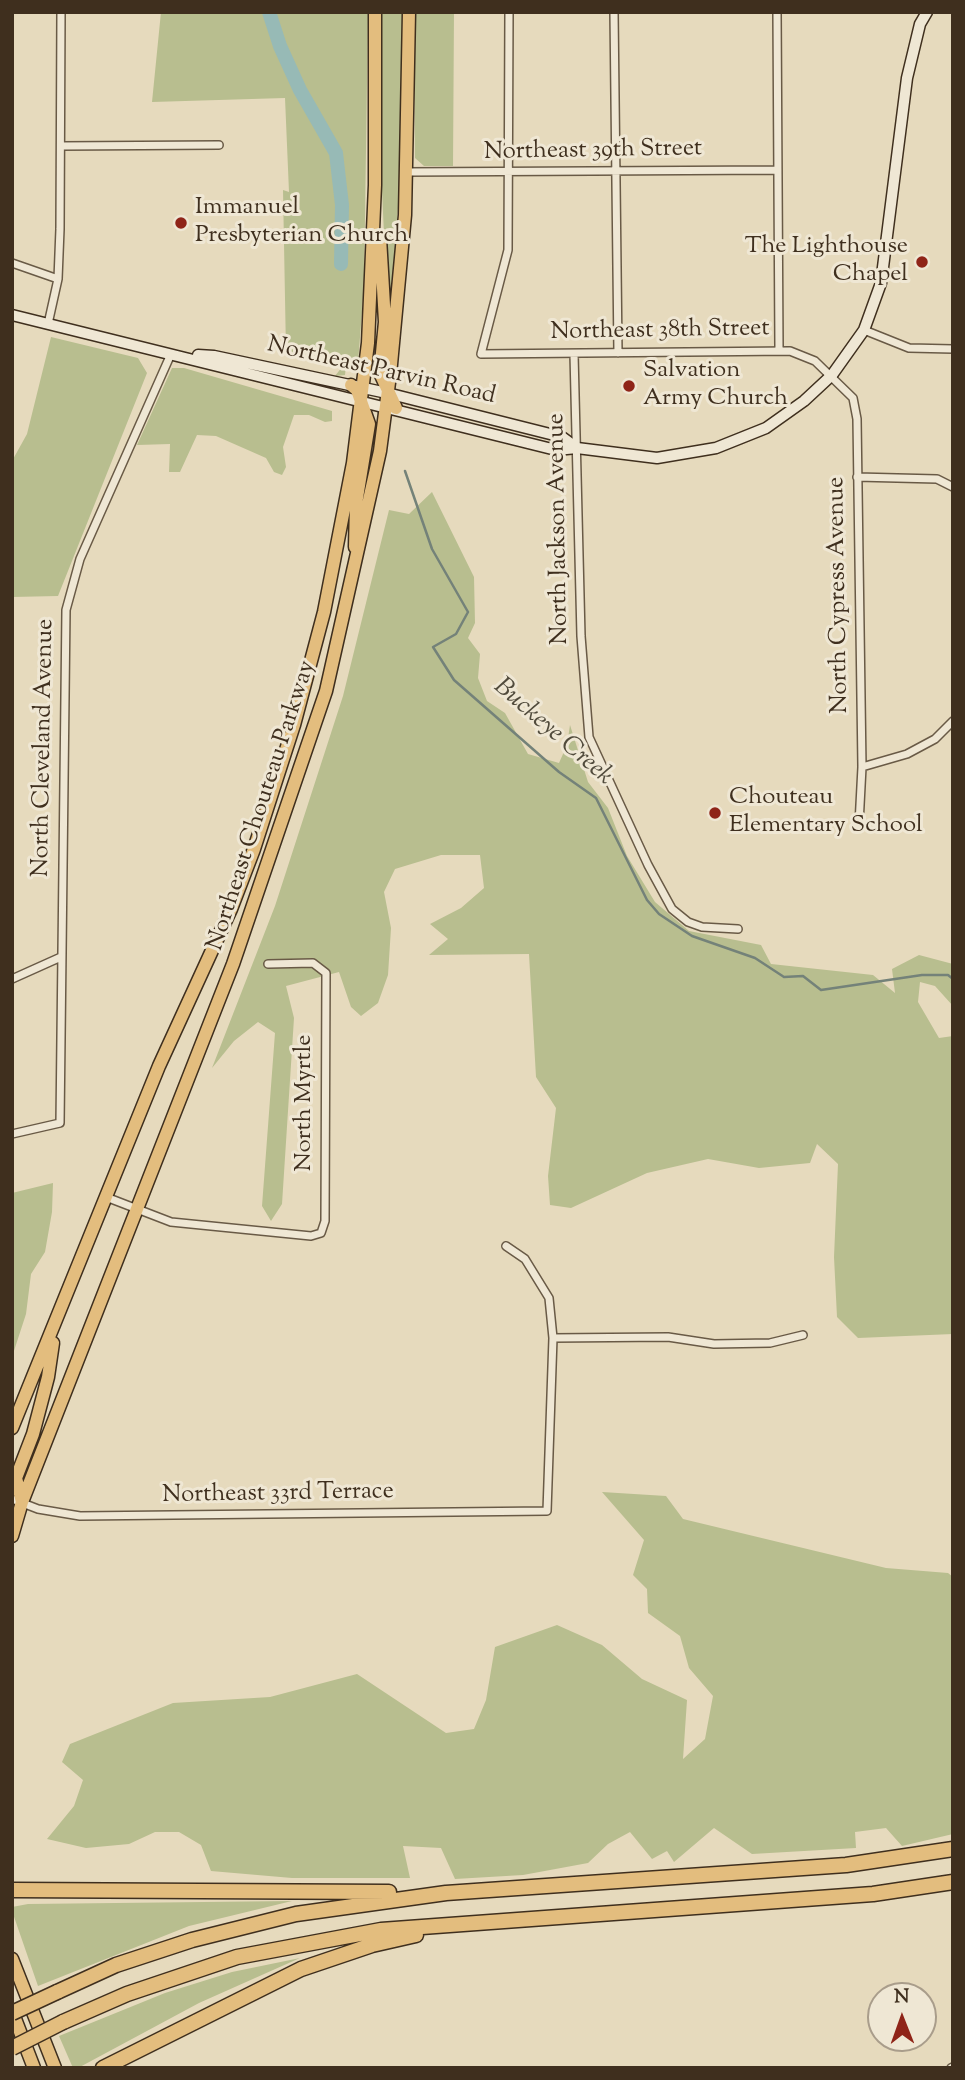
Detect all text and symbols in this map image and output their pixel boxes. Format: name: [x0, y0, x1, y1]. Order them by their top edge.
street label: Northeast 39th Street: [484, 136, 702, 168]
place label: Immanuel Presbyterian Church: [195, 195, 408, 251]
marker: Immanuel Presbyterian Church: [173, 215, 189, 231]
place label: The Lighthouse Chapel: [745, 234, 908, 290]
marker: The Lighthouse Chapel: [914, 254, 930, 270]
street label: Northeast 38th Street: [550, 316, 770, 348]
street label: Northeast Parvin Road: [264, 332, 498, 412]
place label: Salvation Army Church: [643, 358, 788, 414]
marker: Salvation Army Church: [621, 378, 637, 394]
street label: North Jackson Avenue: [544, 413, 576, 645]
street label: North Cypress Avenue: [824, 476, 856, 714]
street label: North Cleveland Avenue: [28, 619, 62, 877]
street label: Northeast Chouteau Parkway: [202, 657, 324, 955]
water label: Buckeye Creek: [486, 673, 618, 793]
place label: Chouteau Elementary School: [729, 785, 923, 841]
marker: Chouteau Elementary School: [707, 805, 723, 821]
street label: North Myrtle: [292, 1035, 320, 1171]
street label: Northeast 33rd Terrace: [162, 1479, 394, 1511]
north arrow: [867, 1982, 937, 2052]
text: N: [894, 1984, 909, 2011]

